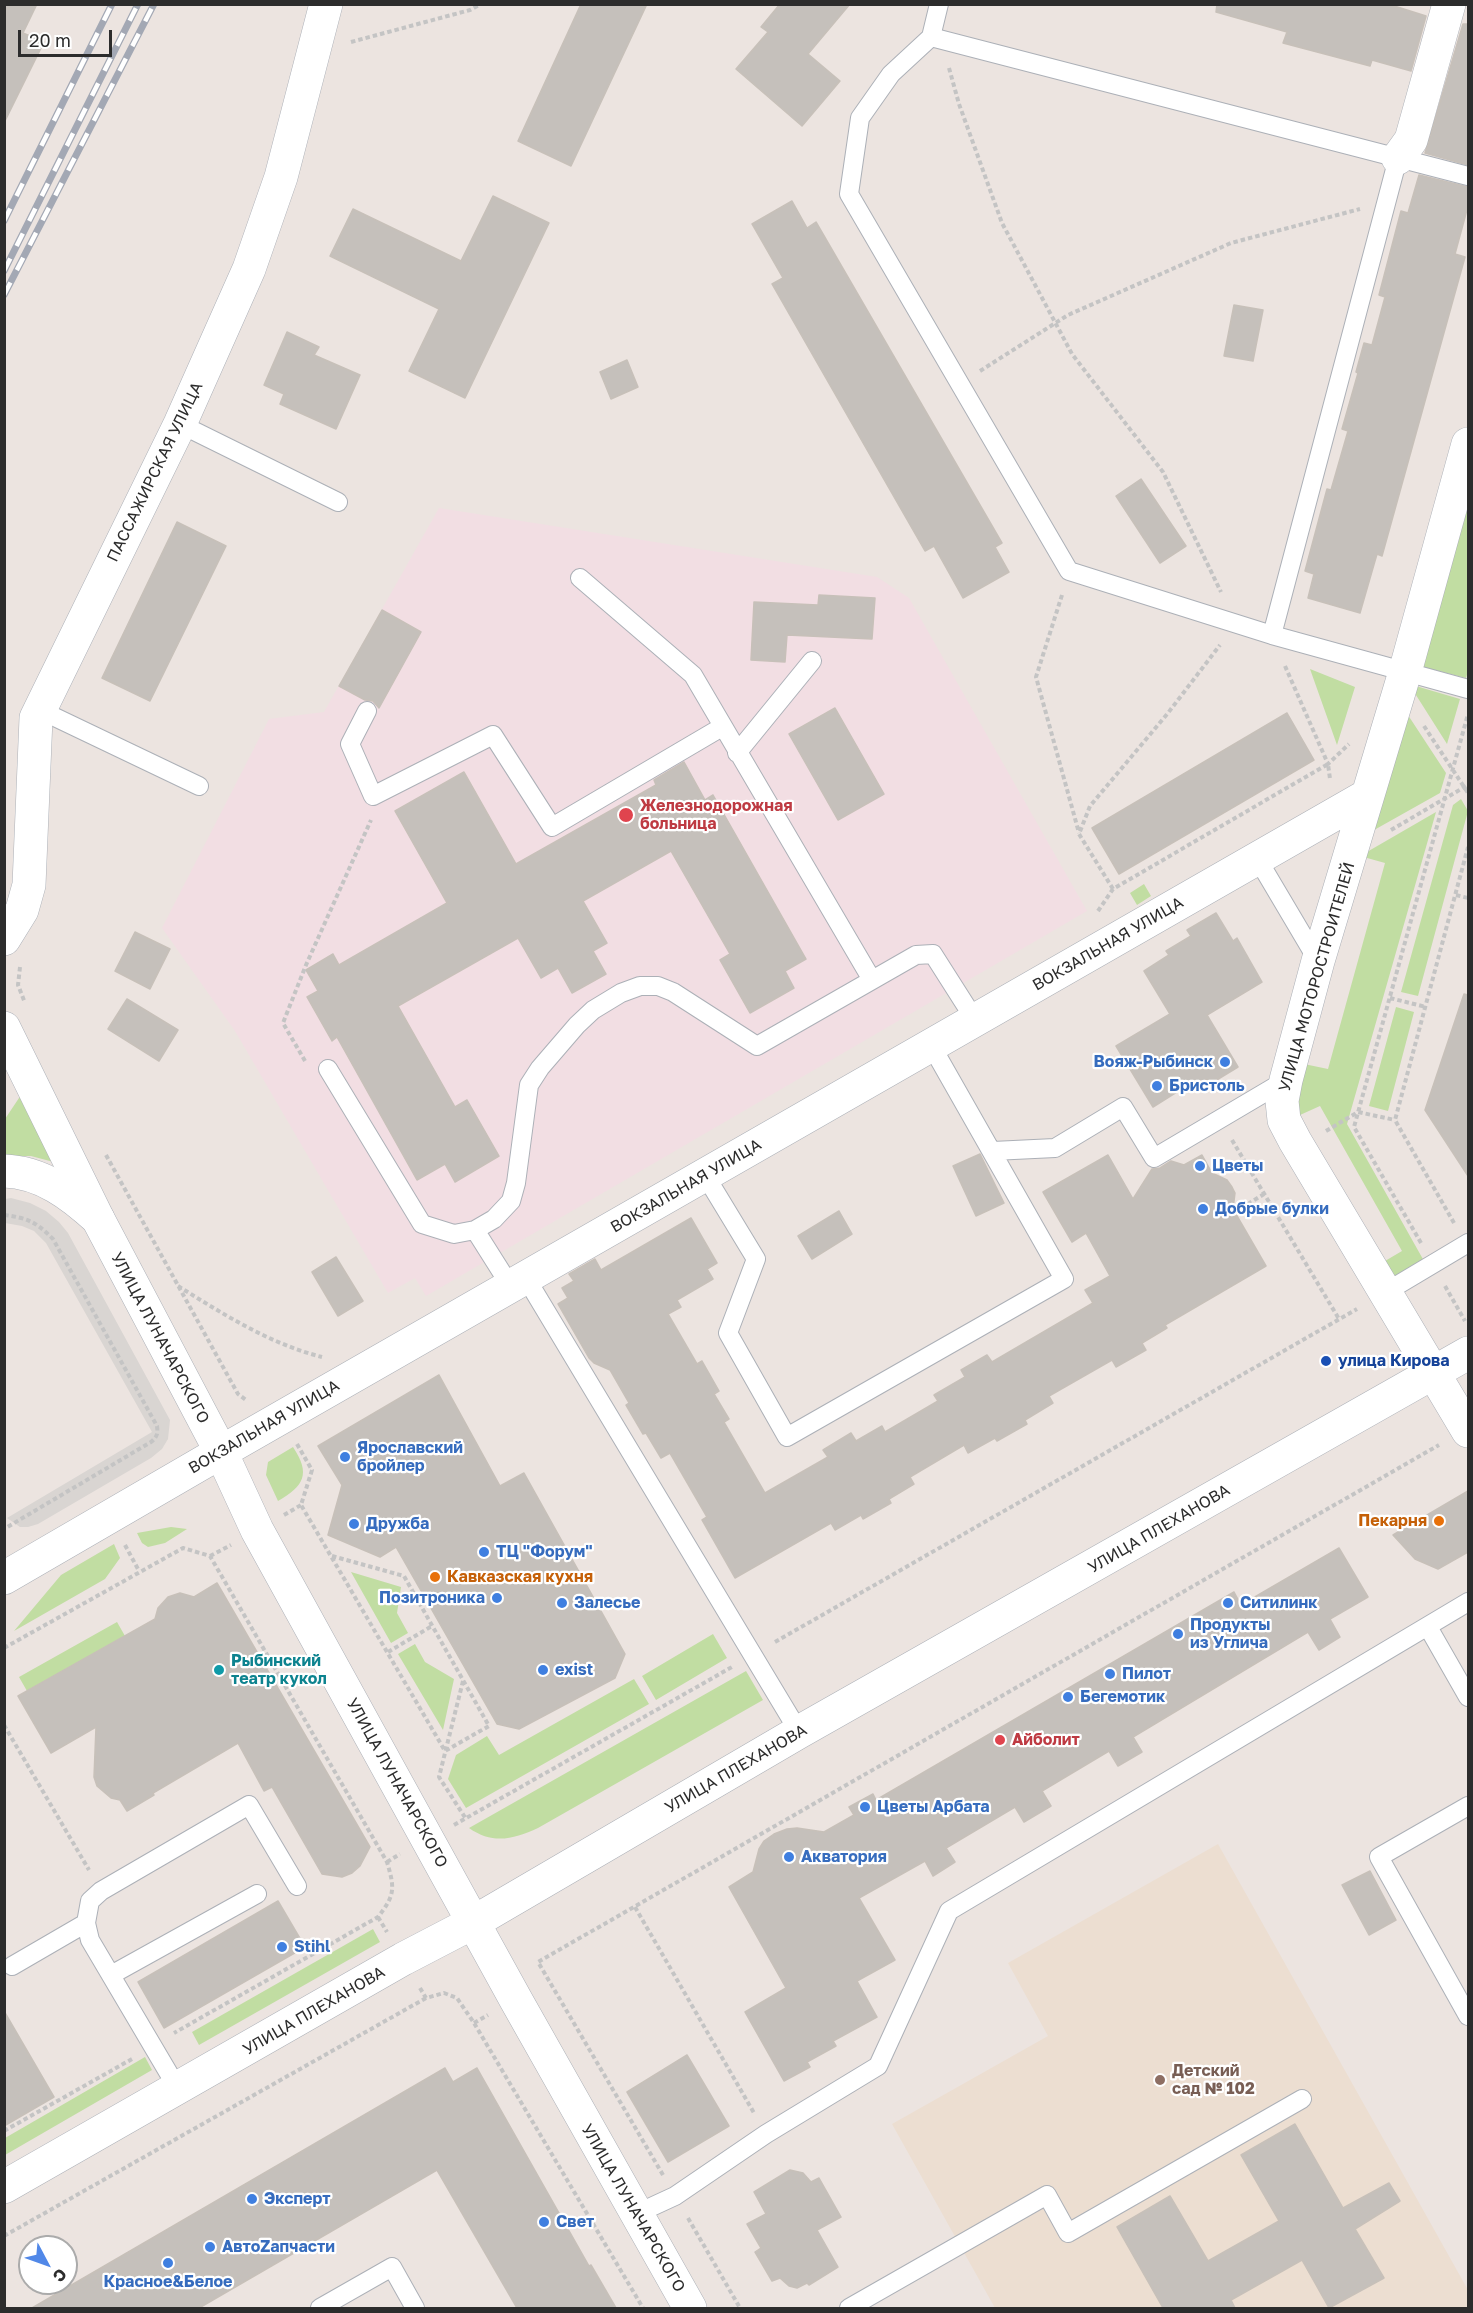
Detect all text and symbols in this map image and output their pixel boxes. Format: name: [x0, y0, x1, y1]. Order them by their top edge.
scale bar: [21, 18, 116, 56]
text: 20 m: [29, 29, 71, 51]
street label: ПАССАЖИРСКАЯ УЛИЦА: [103, 379, 207, 565]
place label: Железнодорожная больница: [640, 796, 793, 834]
marker: Железнодорожная больница: [617, 806, 635, 824]
street label: УЛИЦА МОТОРОСТРОИТЕЛЕЙ: [1275, 860, 1359, 1094]
street label: ВОКЗАЛЬНАЯ УЛИЦА: [1029, 893, 1187, 995]
place label: Вояж-Рыбинск: [1094, 1052, 1213, 1072]
marker: Вояж-Рыбинск: [1218, 1055, 1232, 1069]
place label: Бристоль: [1169, 1076, 1245, 1096]
marker: Бристоль: [1150, 1079, 1164, 1093]
street label: ВОКЗАЛЬНАЯ УЛИЦА: [607, 1135, 765, 1237]
place label: Цветы: [1212, 1156, 1263, 1176]
marker: Цветы: [1193, 1159, 1207, 1173]
place label: Добрые булки: [1215, 1199, 1329, 1219]
marker: Добрые булки: [1196, 1202, 1210, 1216]
street label: УЛИЦА ЛУНАЧАРСКОГО: [107, 1249, 213, 1427]
place label: улица Кирова: [1338, 1351, 1450, 1371]
marker: улица Кирова: [1319, 1354, 1333, 1368]
street label: ВОКЗАЛЬНАЯ УЛИЦА: [185, 1376, 343, 1478]
place label: Ярославский бройлер: [357, 1438, 463, 1476]
marker: Ярославский бройлер: [338, 1450, 352, 1464]
street label: УЛИЦА ПЛЕХАНОВА: [1085, 1481, 1233, 1577]
place label: Пекарня: [1358, 1511, 1427, 1531]
place label: Дружба: [366, 1514, 429, 1534]
marker: Пекарня: [1432, 1514, 1446, 1528]
marker: Дружба: [347, 1517, 361, 1531]
place label: ТЦ "Форум": [496, 1542, 593, 1562]
marker: ТЦ "Форум": [477, 1545, 491, 1559]
place label: Кавказская кухня: [447, 1567, 593, 1587]
marker: Кавказская кухня: [428, 1570, 442, 1584]
place label: Позитроника: [379, 1588, 485, 1608]
marker: Позитроника: [490, 1591, 504, 1605]
place label: Залесье: [574, 1593, 641, 1613]
place label: Ситилинк: [1240, 1593, 1318, 1613]
marker: Залесье: [555, 1596, 569, 1610]
marker: Ситилинк: [1221, 1596, 1235, 1610]
place label: Продукты из Углича: [1190, 1615, 1270, 1653]
marker: Продукты из Углича: [1171, 1627, 1185, 1641]
place label: Рыбинский театр кукол: [231, 1651, 327, 1689]
place label: exist: [555, 1660, 593, 1680]
marker: Рыбинский театр кукол: [212, 1663, 226, 1677]
marker: exist: [536, 1663, 550, 1677]
place label: Пилот: [1122, 1664, 1171, 1684]
marker: Пилот: [1103, 1667, 1117, 1681]
place label: Бегемотик: [1080, 1687, 1165, 1707]
marker: Бегемотик: [1061, 1690, 1075, 1704]
street label: УЛИЦА ЛУНАЧАРСКОГО: [342, 1695, 452, 1871]
street label: УЛИЦА ПЛЕХАНОВА: [662, 1721, 810, 1817]
place label: Айболит: [1012, 1730, 1080, 1750]
marker: Айболит: [993, 1733, 1007, 1747]
place label: Цветы Арбата: [877, 1797, 990, 1817]
marker: Цветы Арбата: [858, 1800, 872, 1814]
place label: Акватория: [801, 1847, 887, 1867]
marker: Акватория: [782, 1850, 796, 1864]
place label: Stihl: [294, 1937, 330, 1957]
marker: Stihl: [275, 1940, 289, 1954]
street label: УЛИЦА ПЛЕХАНОВА: [240, 1963, 388, 2059]
place label: Детский сад № 102: [1172, 2061, 1255, 2099]
marker: Детский сад № 102: [1153, 2073, 1167, 2087]
street label: УЛИЦА ЛУНАЧАРСКОГО: [577, 2121, 689, 2295]
place label: Эксперт: [264, 2189, 331, 2209]
marker: Эксперт: [245, 2192, 259, 2206]
place label: Свет: [556, 2212, 594, 2232]
marker: Свет: [537, 2215, 551, 2229]
north arrow: [18, 2235, 78, 2295]
place label: AвтоZапчасти: [222, 2237, 335, 2257]
marker: AвтоZапчасти: [203, 2240, 217, 2254]
marker: Красное&Белое: [161, 2256, 175, 2270]
text: С: [49, 2265, 71, 2286]
place label: Красное&Белое: [104, 2272, 232, 2292]

